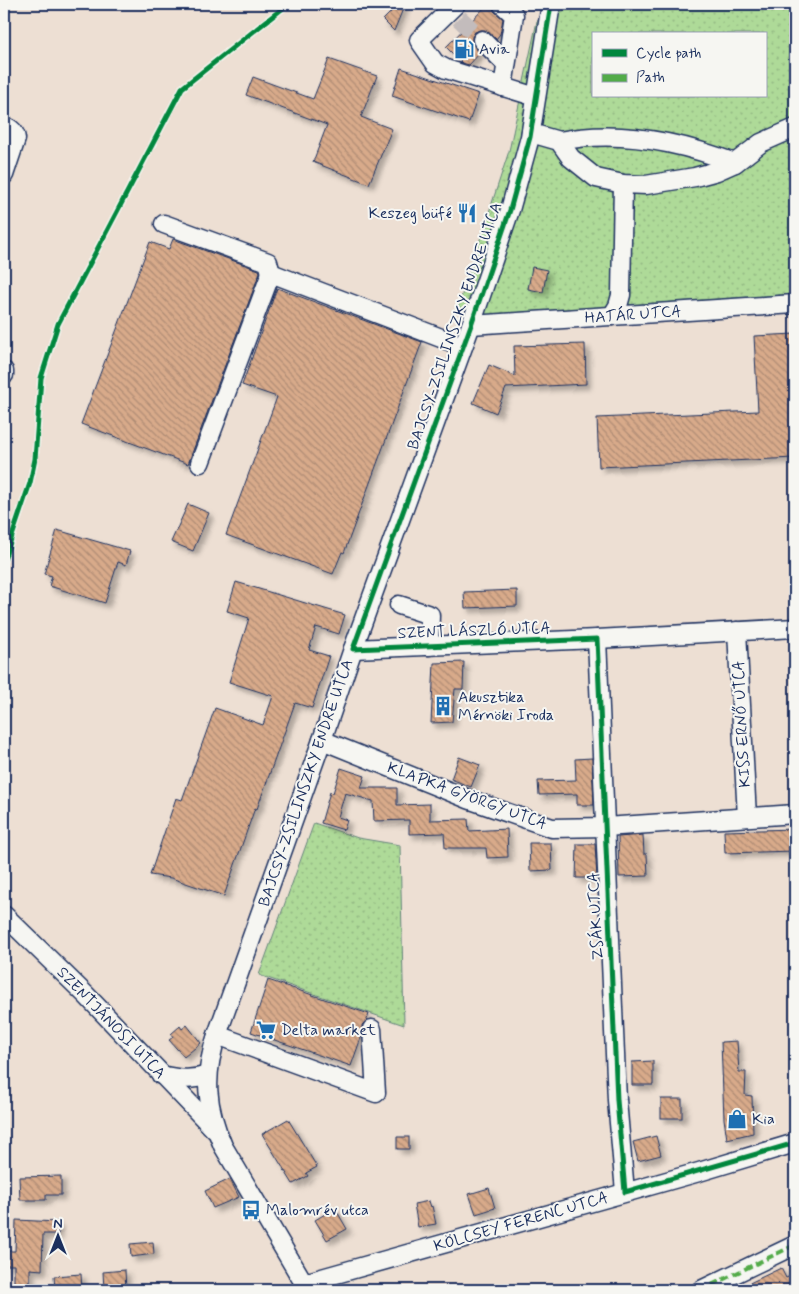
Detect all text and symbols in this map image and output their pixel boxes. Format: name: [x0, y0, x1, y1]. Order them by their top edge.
legend: [592, 32, 766, 98]
fuel station icon: Avia: [453, 38, 475, 60]
place label: Avia: [479, 39, 510, 60]
text: Cycle path: [636, 44, 701, 64]
text: Path: [636, 68, 665, 88]
street label: BAJCSY-ZSILINSZKY ENDRE UTCA: [403, 200, 507, 452]
restaurant icon: Keszeg büfé: [456, 202, 478, 224]
place label: Keszeg büfé: [368, 203, 452, 224]
street label: HATÁR UTCA: [584, 301, 682, 329]
street label: SZENT LÁSZLÓ UTCA: [397, 618, 551, 644]
street label: BAJCSY-ZSILINSZKY ENDRE UTCA: [254, 657, 358, 909]
street label: KISS ERNŐ UTCA: [728, 660, 756, 788]
place label: Akusztika Mérnöki Iroda: [458, 687, 554, 726]
building icon: Akusztika Mérnöki Iroda: [432, 695, 454, 717]
street label: KLAPKA GYÖRGY UTCA: [384, 757, 550, 835]
street label: ZSÁK UTCA: [583, 872, 609, 960]
street label: SZENTJÁNOSI UTCA: [52, 962, 170, 1084]
supermarket icon: Delta market: [255, 1019, 277, 1041]
place label: Delta market: [281, 1020, 376, 1041]
shop icon: Kia: [726, 1108, 748, 1130]
place label: Kia: [752, 1109, 775, 1130]
street label: KÖLCSEY FERENC UTCA: [431, 1187, 611, 1257]
bus stop icon: Malomrév utca: [240, 1199, 262, 1221]
place label: Malomrév utca: [266, 1200, 369, 1221]
north arrow: [32, 1212, 82, 1262]
text: N: [53, 1215, 63, 1233]

